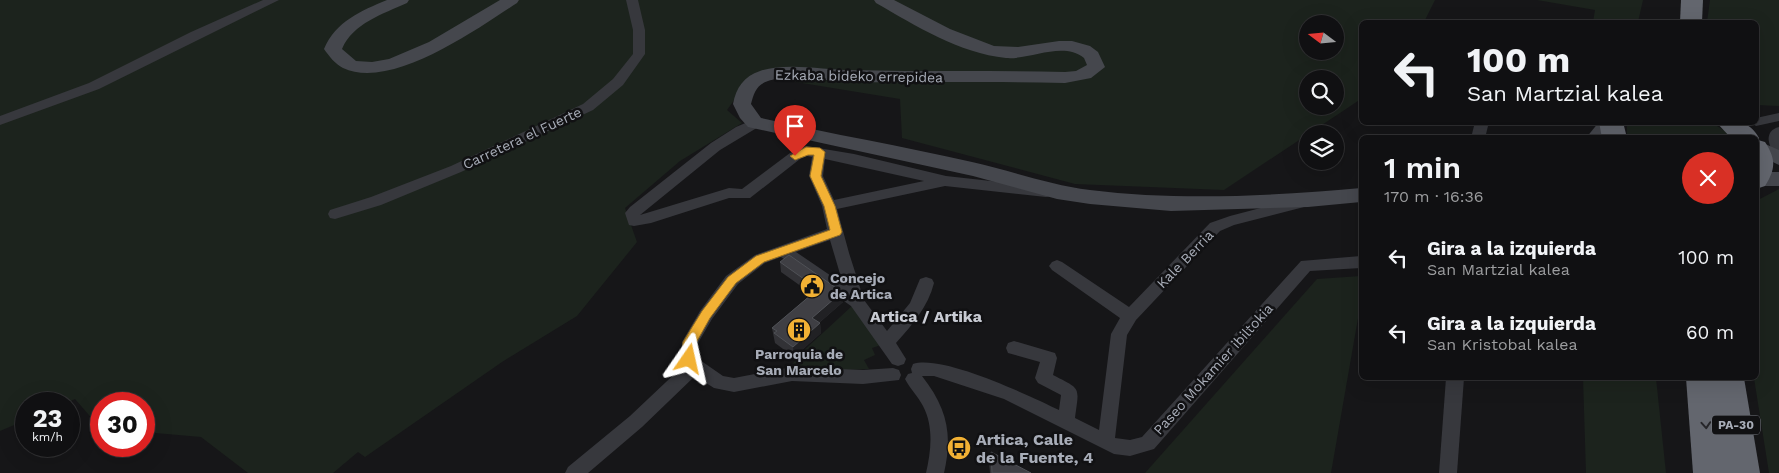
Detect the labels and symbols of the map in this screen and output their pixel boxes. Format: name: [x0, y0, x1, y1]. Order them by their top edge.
north arrow: [1299, 15, 1344, 60]
street label: Ezkaba bideko errepidea: [775, 67, 943, 85]
street label: Carretera el Fuerte: [460, 103, 584, 173]
pin: [774, 105, 816, 156]
street label: Kale Berria: [1153, 227, 1217, 291]
place label: Concejo de Artica: [830, 270, 893, 302]
public building icon: Concejo de Artica: [799, 273, 825, 299]
street label: Paseo Mokamier ibiltokia: [1150, 300, 1276, 438]
district label: Artica / Artika: [870, 307, 983, 326]
building icon: Parroquia de San Marcelo: [786, 317, 812, 343]
position arrow: [662, 332, 714, 384]
place label: Parroquia de San Marcelo: [755, 346, 843, 378]
speed limit sign: 30: [90, 392, 155, 457]
road number: PA-30: [1712, 416, 1760, 434]
one-way arrow: [1700, 422, 1711, 430]
place label: Artica, Calle de la Fuente, 4: [976, 430, 1093, 467]
bus stop icon: Artica, Calle de la Fuente, 4: [946, 435, 972, 461]

